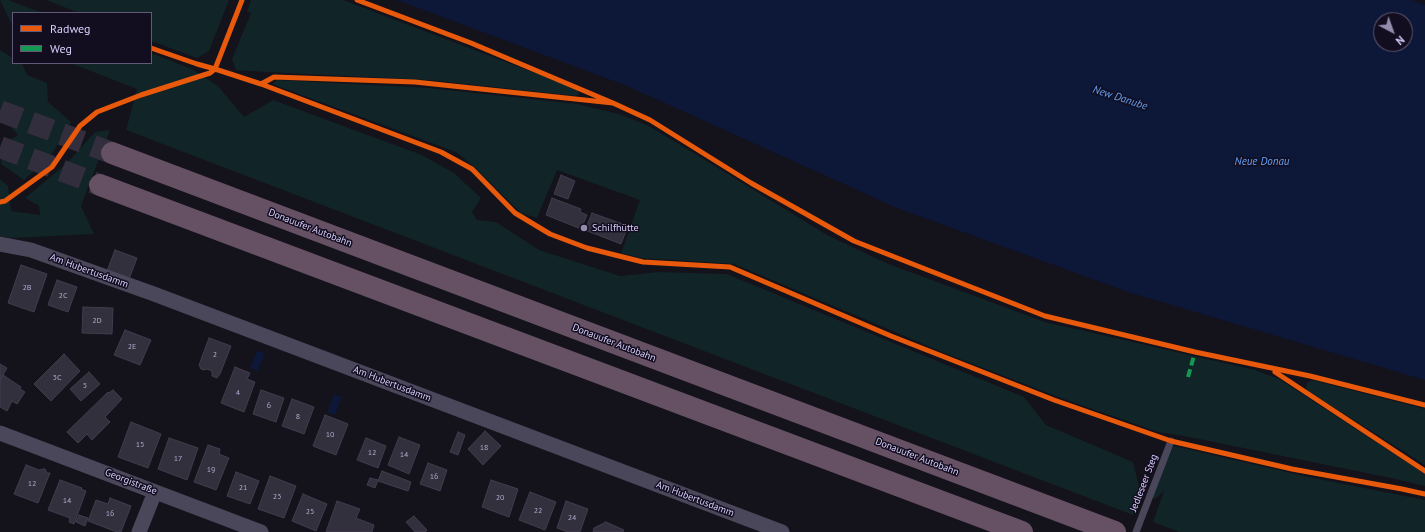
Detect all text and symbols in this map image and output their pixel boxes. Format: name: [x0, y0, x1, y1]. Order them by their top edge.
legend: [12, 12, 152, 64]
north arrow: [1373, 12, 1413, 52]
text: Radweg: [50, 21, 91, 36]
text: N: [1393, 33, 1408, 48]
text: Weg: [50, 41, 72, 56]
water label: New Danube: [1091, 83, 1149, 113]
water label: Neue Donau: [1235, 155, 1289, 169]
street label: Donauufer Autobahn: [267, 207, 353, 249]
place label: Schilfhütte: [592, 222, 639, 234]
marker: Schilfhütte: [579, 223, 589, 233]
street label: Am Hubertusdamm: [48, 251, 130, 291]
house number: 2B: [22, 283, 32, 293]
house number: 2C: [59, 291, 67, 301]
house number: 2D: [92, 316, 102, 326]
street label: Donauufer Autobahn: [571, 322, 657, 364]
house number: 2E: [128, 342, 136, 352]
house number: 2: [213, 350, 217, 360]
street label: Am Hubertusdamm: [351, 364, 433, 404]
house number: 3C: [53, 373, 61, 383]
house number: 5: [83, 381, 87, 391]
house number: 4: [236, 388, 240, 398]
house number: 6: [267, 401, 271, 411]
house number: 8: [296, 412, 300, 422]
house number: 10: [326, 430, 334, 440]
street label: Donauufer Autobahn: [874, 436, 960, 478]
house number: 15: [136, 440, 144, 450]
house number: 18: [480, 443, 488, 453]
house number: 12: [368, 448, 376, 458]
house number: 14: [400, 450, 408, 460]
street label: Jedleseer Steg: [1128, 453, 1160, 513]
house number: 17: [174, 454, 182, 464]
house number: 19: [207, 465, 215, 475]
street label: Georgistraße: [103, 467, 159, 497]
house number: 16: [430, 472, 438, 482]
house number: 12: [28, 479, 36, 489]
street label: Am Hubertusdamm: [654, 479, 736, 519]
house number: 21: [239, 483, 247, 493]
house number: 23: [273, 492, 281, 502]
house number: 20: [496, 493, 504, 503]
house number: 14: [63, 496, 71, 506]
house number: 22: [534, 506, 542, 516]
house number: 25: [306, 507, 314, 517]
house number: 16: [106, 509, 114, 519]
house number: 24: [568, 513, 576, 523]

